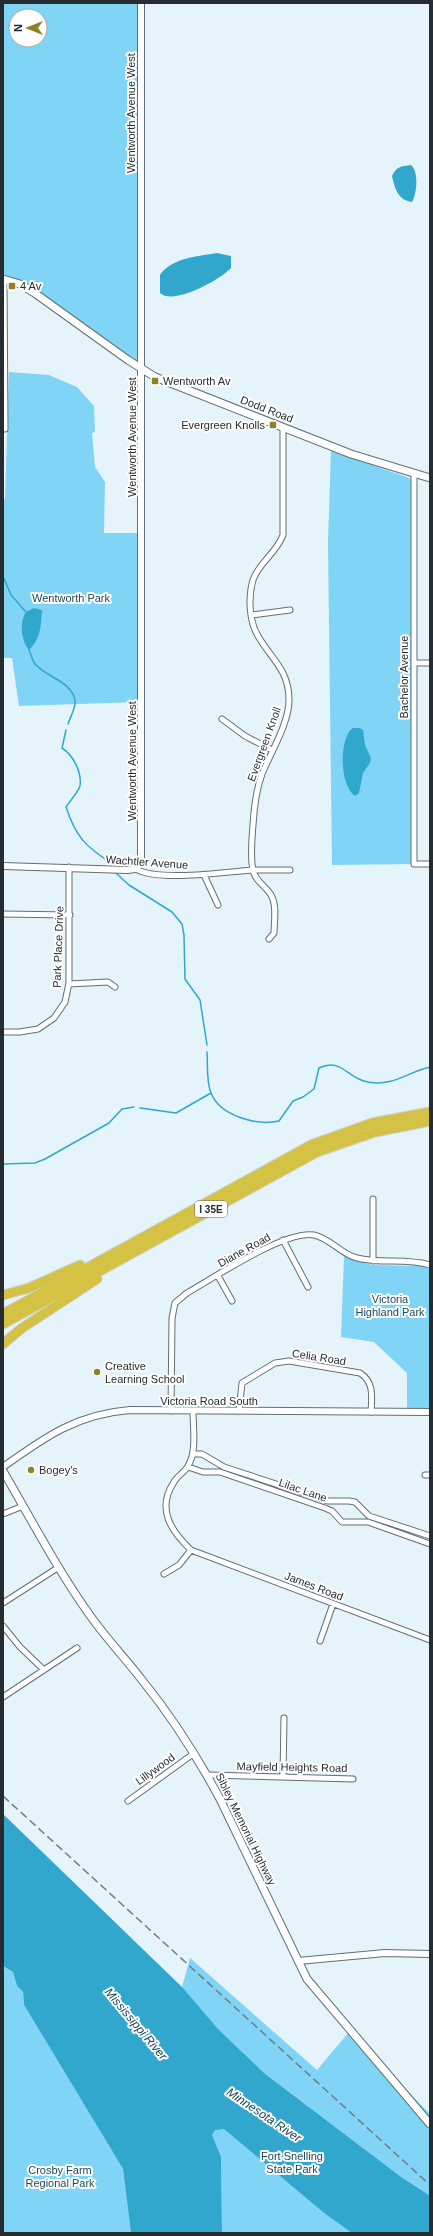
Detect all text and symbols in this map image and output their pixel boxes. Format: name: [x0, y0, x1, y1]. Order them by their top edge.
north arrow: [8, 8, 48, 48]
text: N: [12, 24, 24, 32]
street label: Wentworth Avenue West: [125, 53, 137, 173]
place label: 4 Av: [20, 280, 42, 292]
marker: 4 Av: [7, 281, 17, 291]
place label: Wentworth Av: [163, 375, 231, 387]
marker: Wentworth Av: [150, 376, 160, 386]
street label: Wentworth Avenue West: [126, 377, 138, 497]
street label: Dodd Road: [239, 393, 295, 425]
place label: Evergreen Knolls: [181, 419, 265, 431]
marker: Evergreen Knolls: [268, 420, 278, 430]
park label: Wentworth Park: [32, 592, 111, 604]
street label: Bachelor Avenue: [398, 636, 410, 718]
street label: Wentworth Avenue West: [126, 701, 138, 821]
street label: Evergreen Knoll: [245, 705, 283, 783]
street label: Wachtler Avenue: [105, 853, 189, 871]
street label: Park Place Drive: [51, 906, 65, 988]
road number: I 35E: [195, 1201, 227, 1217]
street label: Diane Road: [216, 1231, 272, 1269]
park label: Victoria Highland Park: [355, 1293, 425, 1318]
street label: Celia Road: [291, 1347, 347, 1367]
place label: Creative Learning School: [105, 1360, 185, 1385]
marker: Creative Learning School: [92, 1367, 102, 1377]
street label: Victoria Road South: [160, 1395, 258, 1407]
place label: Bogey's: [39, 1464, 78, 1476]
marker: Bogey's: [26, 1465, 36, 1475]
street label: Lilac Lane: [277, 1476, 329, 1504]
street label: James Road: [283, 1569, 345, 1603]
street label: Lillywood: [133, 1751, 177, 1787]
street label: Mayfield Heights Road: [237, 1760, 347, 1774]
street label: Sibley Memorial Highway: [214, 1771, 279, 1888]
water label: Mississippi River: [102, 1985, 171, 2063]
water label: Minnesota River: [224, 2085, 305, 2146]
park label: Fort Snelling State Park: [261, 2150, 323, 2175]
park label: Crosby Farm Regional Park: [25, 2164, 95, 2189]

